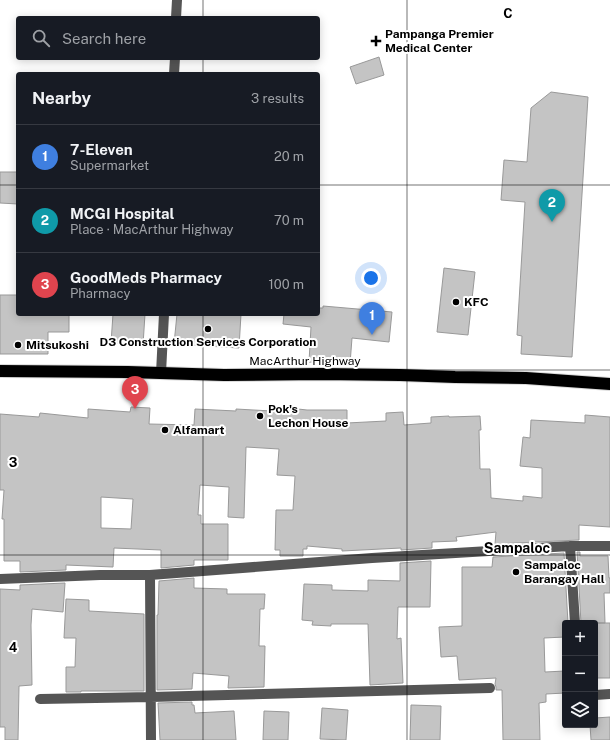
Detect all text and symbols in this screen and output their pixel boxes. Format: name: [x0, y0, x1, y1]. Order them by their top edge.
text: C: [503, 6, 513, 21]
search box: [16, 16, 320, 60]
icon: search: [30, 27, 52, 49]
place label: Pampanga Premier Medical Center: [385, 27, 494, 55]
text: Search here: [62, 30, 146, 47]
marker: Pampanga Premier Medical Center: [370, 35, 382, 47]
text: Nearby: [32, 88, 91, 108]
text: 3 results: [251, 91, 304, 106]
text: 7-Eleven: [70, 141, 133, 158]
text: 1: [42, 149, 48, 164]
text: 20 m: [274, 149, 304, 164]
text: Supermarket: [70, 158, 149, 173]
pin: 2: [539, 189, 565, 222]
text: MCGI Hospital: [70, 205, 175, 222]
text: 2: [41, 213, 49, 228]
text: 70 m: [274, 213, 304, 228]
text: Place · MacArthur Highway: [70, 222, 234, 237]
your location: [361, 268, 381, 288]
text: GoodMeds Pharmacy: [70, 269, 222, 286]
text: 3: [41, 277, 49, 292]
text: 100 m: [268, 277, 304, 292]
text: Pharmacy: [70, 286, 130, 301]
place label: KFC: [464, 295, 489, 309]
marker: KFC: [451, 297, 461, 307]
pin: 1: [359, 302, 385, 335]
marker: D3 Construction Services Corporation: [203, 324, 213, 334]
place label: D3 Construction Services Corporation: [100, 335, 316, 349]
place label: Mitsukoshi: [26, 338, 89, 352]
marker: Mitsukoshi: [13, 340, 23, 350]
street label: MacArthur Highway: [249, 354, 361, 368]
pin: 3: [122, 376, 148, 409]
place label: Pok's Lechon House: [268, 402, 349, 430]
marker: Pok's Lechon House: [255, 411, 265, 421]
place label: Alfamart: [173, 423, 225, 437]
marker: Alfamart: [160, 425, 170, 435]
text: 3: [9, 455, 18, 470]
district label: Sampaloc: [484, 540, 551, 556]
place label: Sampaloc Barangay Hall: [524, 558, 605, 586]
marker: Sampaloc Barangay Hall: [511, 567, 521, 577]
map controls: [562, 620, 598, 728]
button: +: [562, 620, 598, 656]
text: 4: [9, 640, 18, 655]
button: −: [562, 656, 598, 692]
button: layers: [562, 692, 598, 728]

